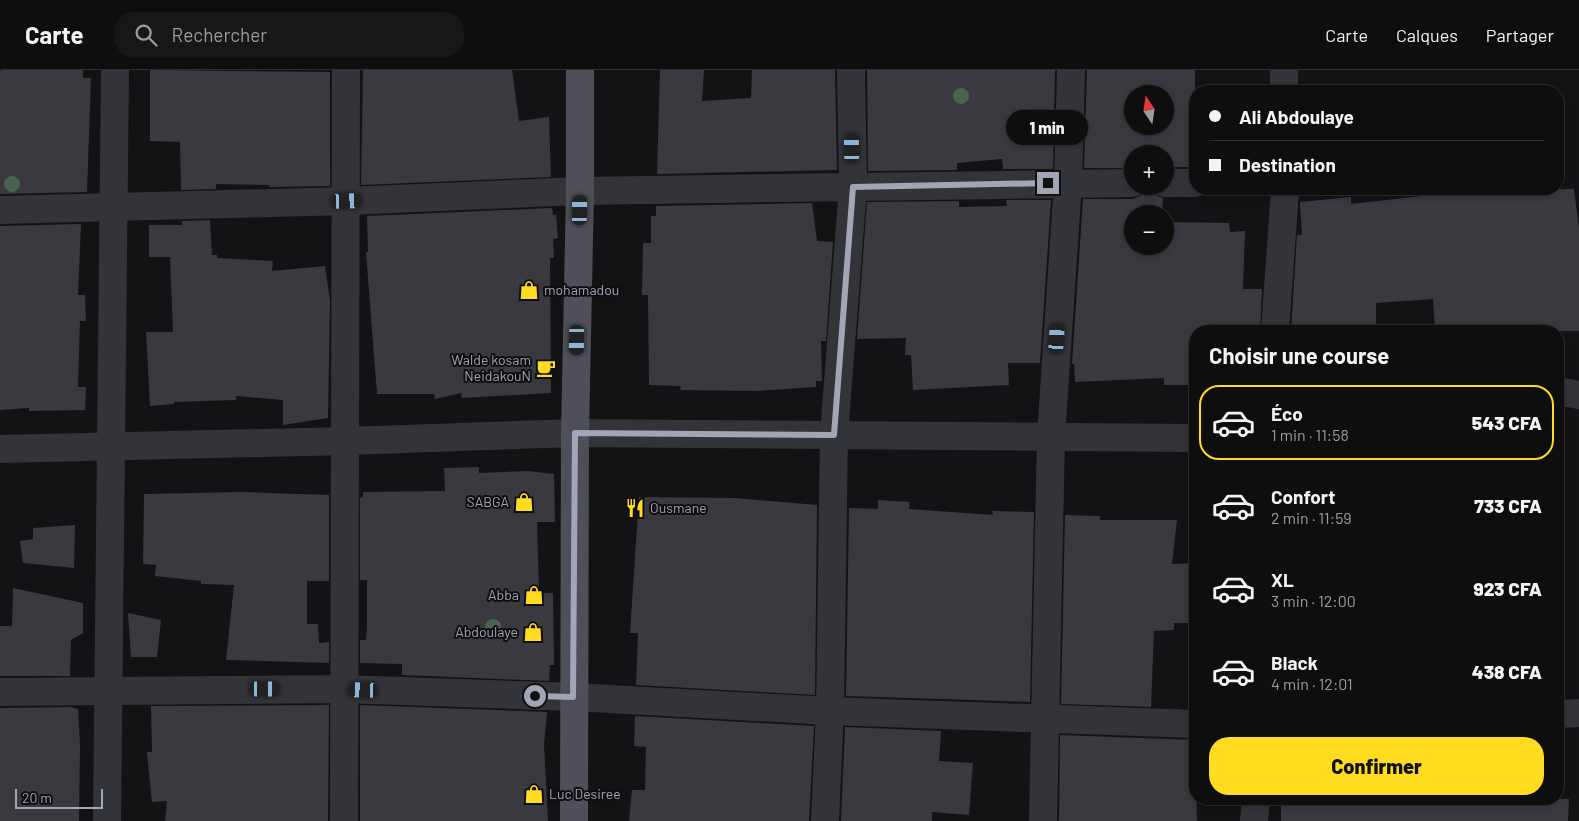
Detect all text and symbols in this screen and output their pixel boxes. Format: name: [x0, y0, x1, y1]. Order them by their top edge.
search box: [114, 12, 464, 57]
text: Carte: [25, 20, 84, 49]
icon: search: [132, 21, 160, 49]
text: Rechercher: [172, 23, 267, 46]
text: Carte: [1325, 24, 1368, 46]
text: Calques: [1396, 24, 1458, 46]
text: Partager: [1486, 24, 1554, 46]
north arrow: [1124, 85, 1174, 135]
map controls: [1124, 85, 1174, 255]
text: Ali Abdoulaye: [1239, 105, 1354, 128]
callout: 1 min: [1007, 111, 1089, 146]
text: 1 min: [1029, 118, 1065, 137]
car: [844, 133, 859, 163]
button: +: [1124, 145, 1174, 195]
text: Destination: [1239, 153, 1336, 176]
route end: [1037, 172, 1059, 194]
car: [331, 193, 362, 209]
car: [572, 195, 587, 225]
button: −: [1124, 205, 1174, 255]
shop icon: mohamadou: [518, 279, 540, 301]
place label: mohamadou: [544, 281, 619, 298]
car: [1048, 323, 1065, 353]
car: [569, 325, 584, 355]
text: Choisir une course: [1209, 342, 1389, 368]
place label: Walde kosam NeidakouN: [451, 351, 531, 384]
cafe icon: Walde kosam NeidakouN: [535, 357, 557, 379]
icon: car: [1211, 400, 1256, 445]
text: Éco: [1271, 402, 1303, 425]
text: 543 CFA: [1472, 411, 1542, 434]
text: 1 min · 11:58: [1271, 425, 1349, 444]
icon: car: [1211, 483, 1256, 528]
text: Confort: [1271, 485, 1335, 508]
shop icon: SABGA: [513, 491, 535, 513]
place label: SABGA: [467, 493, 509, 510]
text: 733 CFA: [1474, 494, 1542, 517]
restaurant icon: Ousmane: [624, 497, 646, 519]
place label: Ousmane: [650, 499, 707, 516]
text: 2 min · 11:59: [1271, 508, 1352, 527]
icon: car: [1211, 566, 1256, 611]
text: XL: [1271, 568, 1294, 591]
text: 923 CFA: [1474, 577, 1542, 600]
shop icon: Abba: [523, 584, 545, 606]
place label: Abba: [488, 586, 519, 603]
text: 3 min · 12:00: [1271, 591, 1356, 610]
shop icon: Abdoulaye: [522, 621, 544, 643]
place label: Abdoulaye: [455, 623, 518, 640]
icon: car: [1211, 649, 1256, 694]
text: Black: [1271, 651, 1318, 674]
text: 438 CFA: [1472, 660, 1542, 683]
text: 4 min · 12:01: [1271, 674, 1353, 693]
car: [250, 682, 280, 697]
car: [347, 682, 378, 698]
route start: [524, 685, 546, 707]
button: Confirmer: [1209, 737, 1544, 795]
shop icon: Luc Desiree: [523, 783, 545, 805]
place label: Luc Desiree: [549, 785, 621, 802]
scale bar: [15, 786, 102, 809]
text: 20 m: [22, 789, 52, 806]

